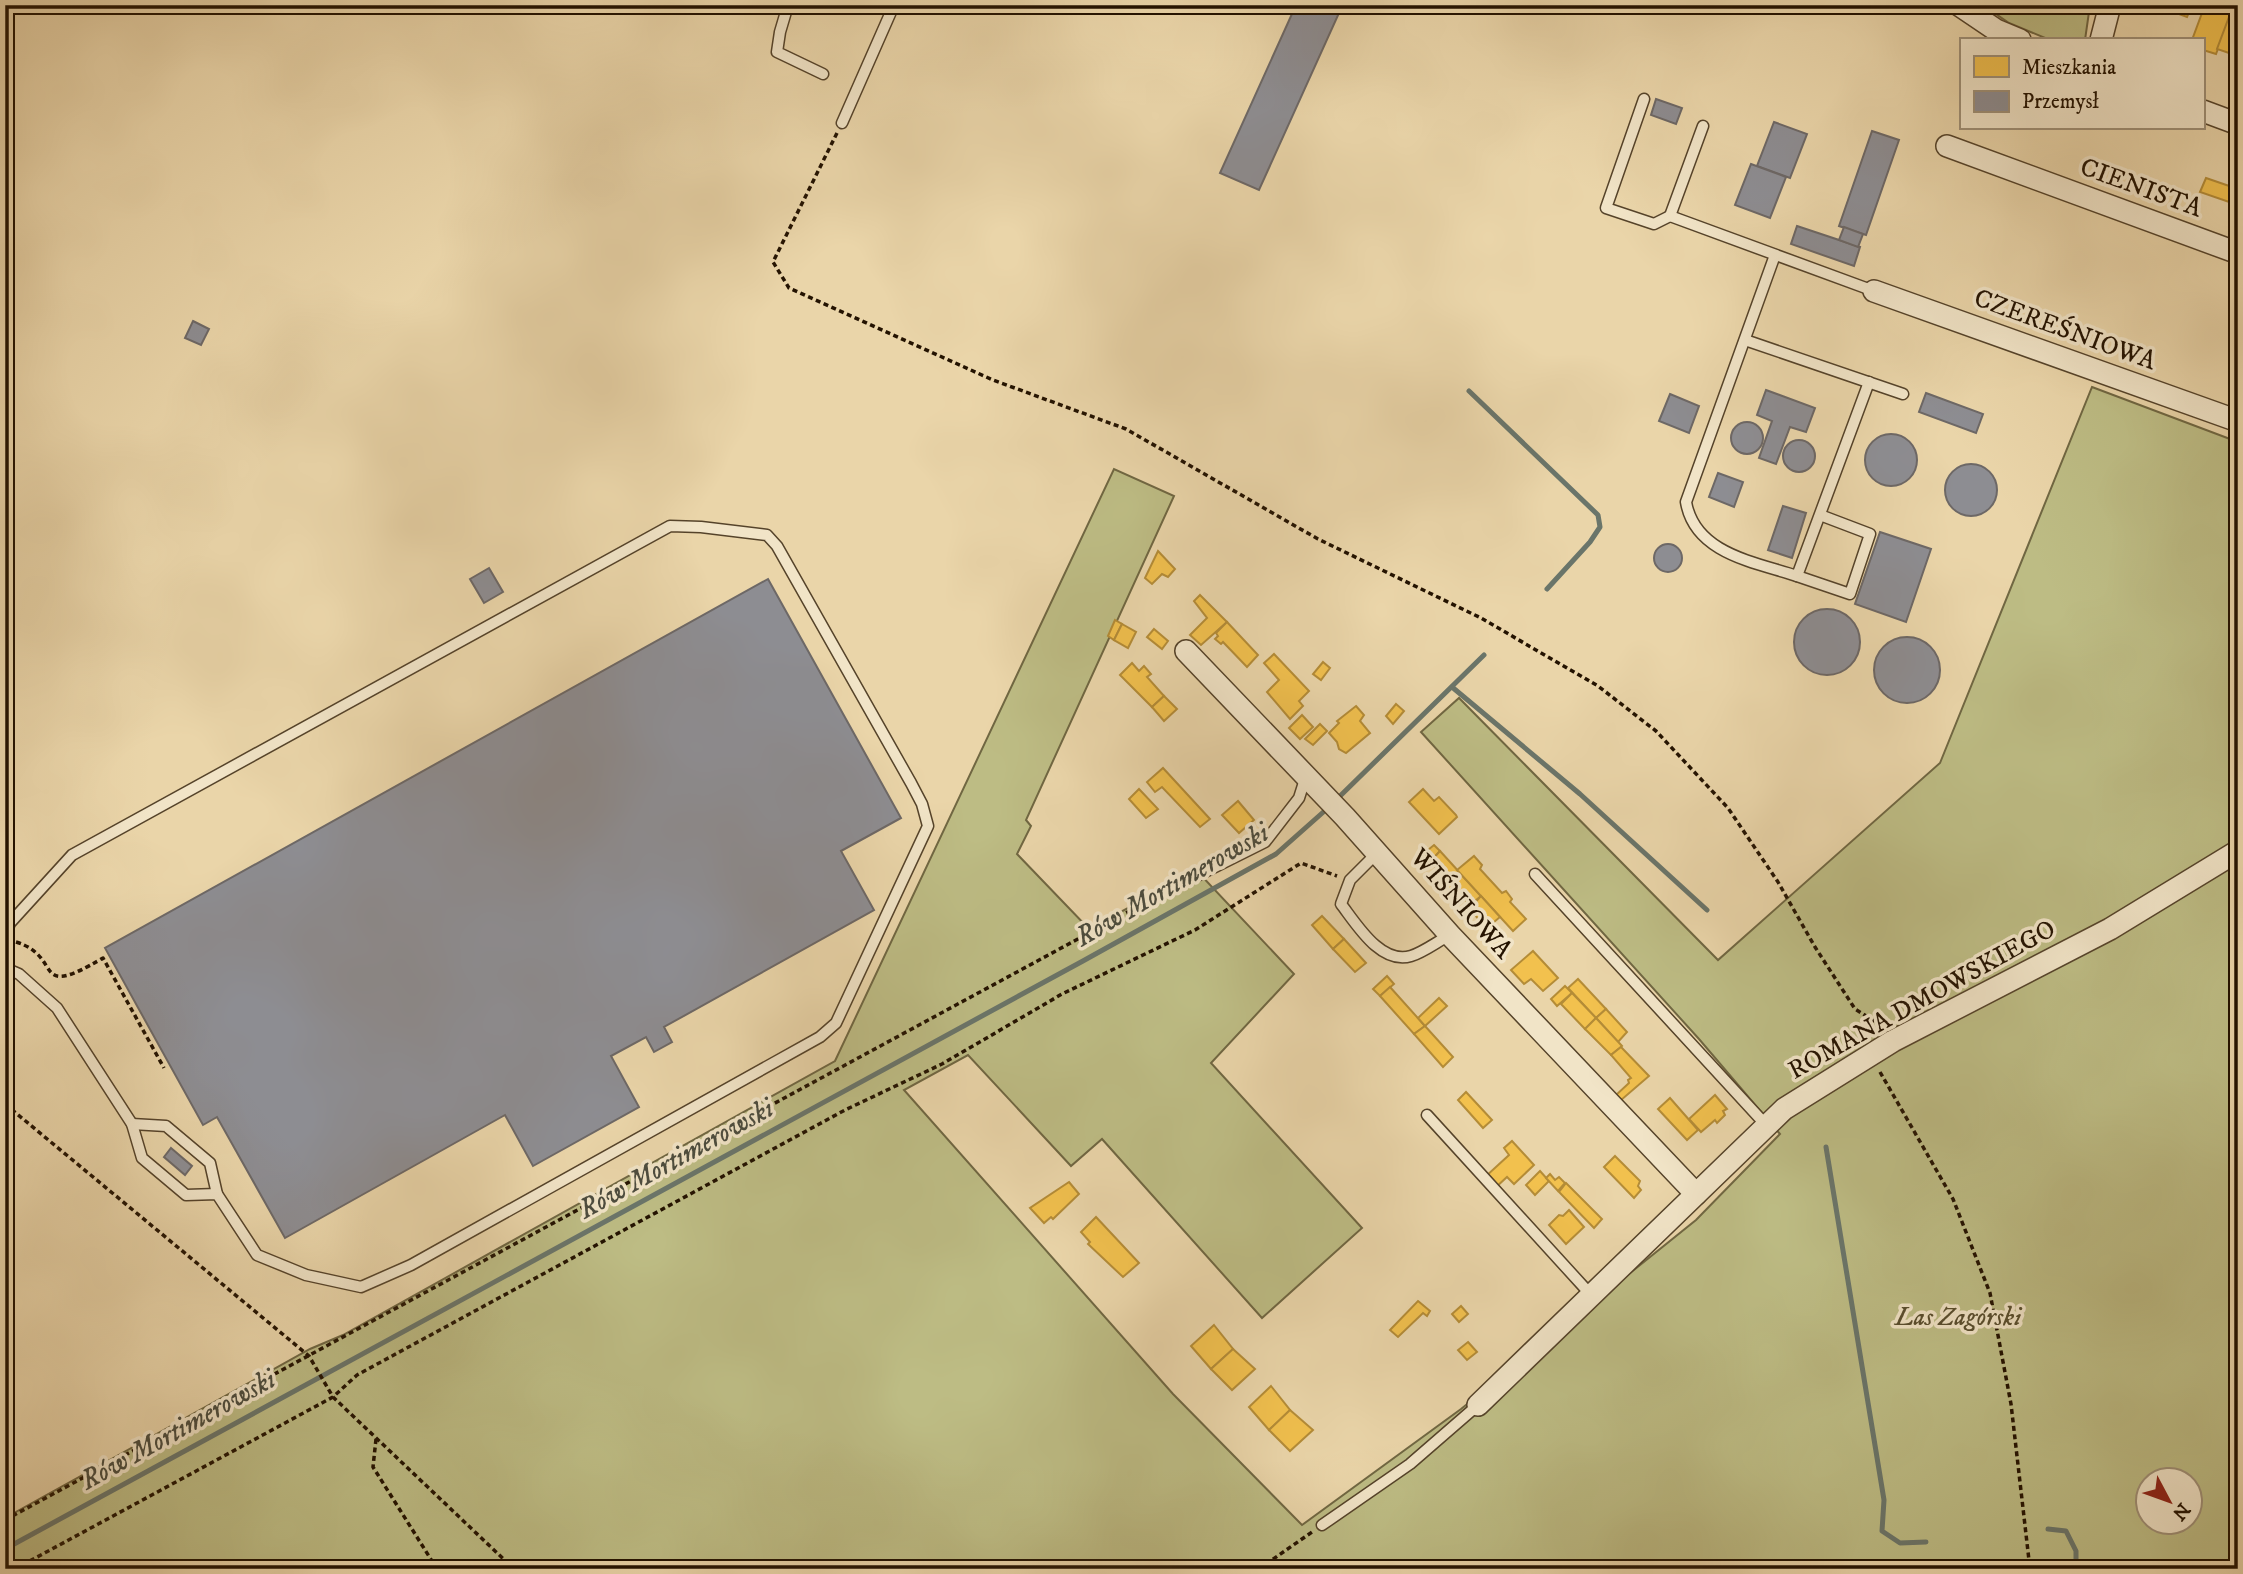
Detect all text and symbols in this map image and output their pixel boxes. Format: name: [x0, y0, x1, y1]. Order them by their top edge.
legend: [1960, 38, 2204, 130]
text: Mieszkania: [2022, 55, 2116, 81]
text: Przemysł: [2022, 89, 2099, 115]
street label: CIENISTA: [2075, 151, 2207, 225]
street label: CZEREŚNIOWA: [1969, 281, 2161, 378]
water label: Rów Mortimerowski: [1068, 815, 1277, 955]
street label: WIŚNIOWA: [1402, 840, 1520, 967]
street label: ROMANA DMOWSKIEGO: [1783, 913, 2061, 1087]
water label: Rów Mortimerowski: [571, 1090, 781, 1228]
park label: Las Zagórski: [1893, 1301, 2023, 1334]
water label: Rów Mortimerowski: [73, 1361, 283, 1499]
north arrow: [2134, 1466, 2204, 1536]
text: N: [2167, 1498, 2194, 1525]

